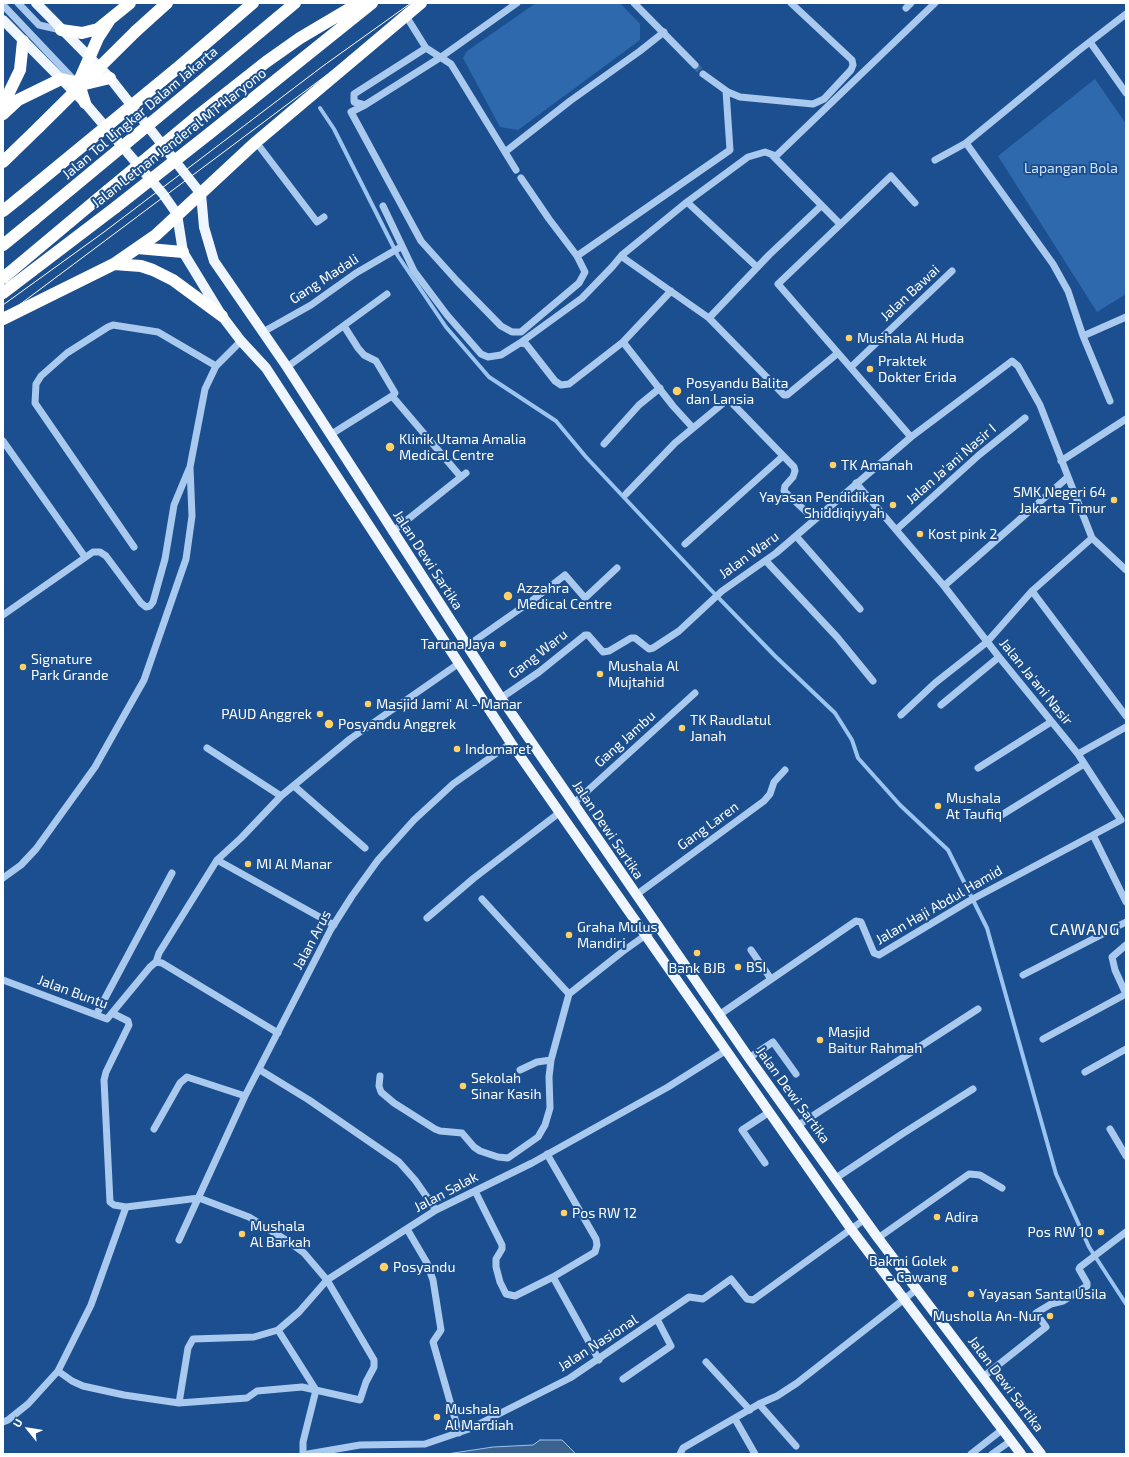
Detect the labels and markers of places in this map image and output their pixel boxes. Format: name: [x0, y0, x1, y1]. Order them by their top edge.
place label: Mushala Al Huda: [857, 330, 964, 346]
marker: Mushala Al Huda: [844, 333, 854, 343]
place label: Praktek Dokter Erida: [878, 353, 957, 386]
marker: Praktek Dokter Erida: [865, 364, 875, 374]
place label: Posyandu Balita dan Lansia: [686, 375, 788, 408]
marker: Posyandu Balita dan Lansia: [671, 385, 683, 397]
place label: Klinik Utama Amalia Medical Centre: [399, 431, 526, 464]
marker: Klinik Utama Amalia Medical Centre: [384, 441, 396, 453]
place label: TK Amanah: [841, 457, 913, 473]
marker: TK Amanah: [828, 460, 838, 470]
place label: SMK Negeri 64 Jakarta Timur: [1013, 484, 1106, 516]
place label: Yayasan Pendidikan Shiddiqiyyah: [759, 489, 885, 522]
marker: SMK Negeri 64 Jakarta Timur: [1109, 495, 1119, 505]
marker: Yayasan Pendidikan Shiddiqiyyah: [888, 500, 898, 510]
place label: Kost pink 2: [928, 526, 997, 542]
marker: Kost pink 2: [915, 529, 925, 539]
place label: Azzahra Medical Centre: [517, 580, 612, 612]
marker: Azzahra Medical Centre: [502, 590, 514, 602]
place label: Taruna Jaya: [420, 636, 495, 652]
marker: Taruna Jaya: [498, 639, 508, 649]
place label: Signature Park Grande: [31, 651, 109, 684]
place label: Mushala Al Mujtahid: [608, 658, 679, 690]
marker: Signature Park Grande: [18, 662, 28, 672]
marker: Mushala Al Mujtahid: [595, 669, 605, 679]
place label: Masjid Jami' Al - Manar: [376, 696, 522, 712]
marker: Masjid Jami' Al - Manar: [363, 699, 373, 709]
place label: PAUD Anggrek: [221, 706, 312, 722]
marker: PAUD Anggrek: [315, 709, 325, 719]
place label: TK Raudlatul Janah: [690, 712, 771, 744]
place label: Posyandu Anggrek: [338, 716, 456, 732]
marker: Posyandu Anggrek: [323, 718, 335, 730]
marker: TK Raudlatul Janah: [677, 723, 687, 733]
place label: Indomaret: [465, 741, 531, 757]
marker: Indomaret: [452, 744, 462, 754]
place label: Mushala At Taufiq: [946, 790, 1002, 822]
marker: Mushala At Taufiq: [933, 801, 943, 811]
place label: MI Al Manar: [256, 856, 332, 872]
marker: MI Al Manar: [243, 859, 253, 869]
place label: Graha Mulus Mandiri: [577, 919, 658, 952]
marker: Graha Mulus Mandiri: [564, 930, 574, 940]
marker: Bank BJB: [692, 948, 702, 958]
place label: BSI: [746, 959, 766, 975]
place label: Bank BJB: [669, 960, 725, 976]
marker: BSI: [733, 962, 743, 972]
place label: Masjid Baitur Rahmah: [828, 1024, 922, 1056]
marker: Masjid Baitur Rahmah: [815, 1035, 825, 1045]
place label: Sekolah Sinar Kasih: [471, 1070, 542, 1102]
marker: Sekolah Sinar Kasih: [458, 1081, 468, 1091]
place label: Pos RW 12: [572, 1205, 637, 1221]
marker: Pos RW 12: [559, 1208, 569, 1218]
place label: Adira: [945, 1209, 979, 1225]
marker: Adira: [932, 1212, 942, 1222]
place label: Mushala Al Barkah: [250, 1218, 311, 1250]
place label: Pos RW 10: [1028, 1224, 1093, 1240]
marker: Pos RW 10: [1096, 1227, 1106, 1237]
marker: Mushala Al Barkah: [237, 1229, 247, 1239]
place label: Bakmi Golek - Cawang: [869, 1253, 947, 1286]
place label: Posyandu: [393, 1259, 455, 1275]
marker: Posyandu: [378, 1261, 390, 1273]
marker: Bakmi Golek - Cawang: [950, 1264, 960, 1274]
place label: Yayasan Santa Usila: [979, 1286, 1107, 1302]
marker: Yayasan Santa Usila: [966, 1289, 976, 1299]
place label: Musholla An-Nur: [933, 1308, 1042, 1324]
marker: Musholla An-Nur: [1045, 1311, 1055, 1321]
place label: Mushala Al Mardiah: [445, 1401, 514, 1434]
marker: Mushala Al Mardiah: [432, 1412, 442, 1422]

